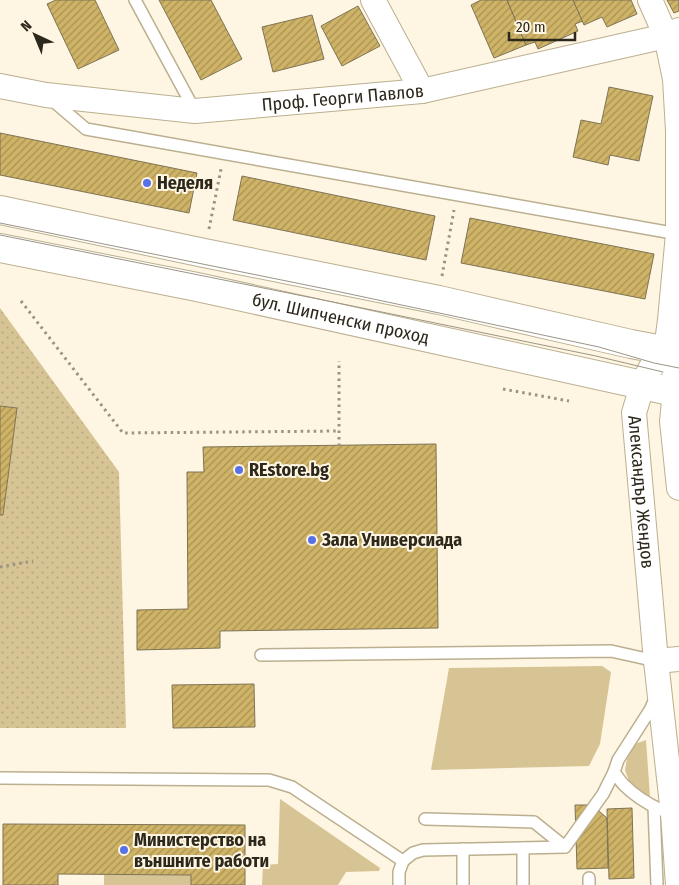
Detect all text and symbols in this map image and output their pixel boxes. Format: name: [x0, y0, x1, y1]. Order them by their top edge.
north arrow: [10, 10, 60, 60]
scale bar: [509, 10, 575, 42]
text: N: [17, 17, 35, 35]
text: 20 m: [516, 18, 546, 36]
street label: Проф. Георги Павлов: [261, 80, 425, 116]
place label: Неделя: [157, 172, 213, 194]
marker: Неделя: [141, 177, 153, 189]
street label: бул. Шипченски проход: [250, 288, 431, 349]
street label: Александър Жендов: [623, 414, 659, 569]
place label: REstore.bg: [249, 459, 329, 481]
marker: REstore.bg: [233, 464, 245, 476]
place label: Зала Универсиада: [321, 529, 462, 551]
marker: Зала Универсиада: [306, 534, 318, 546]
place label: Министерство на външните работи: [134, 829, 269, 872]
marker: Министерство на външните работи: [118, 844, 130, 856]

